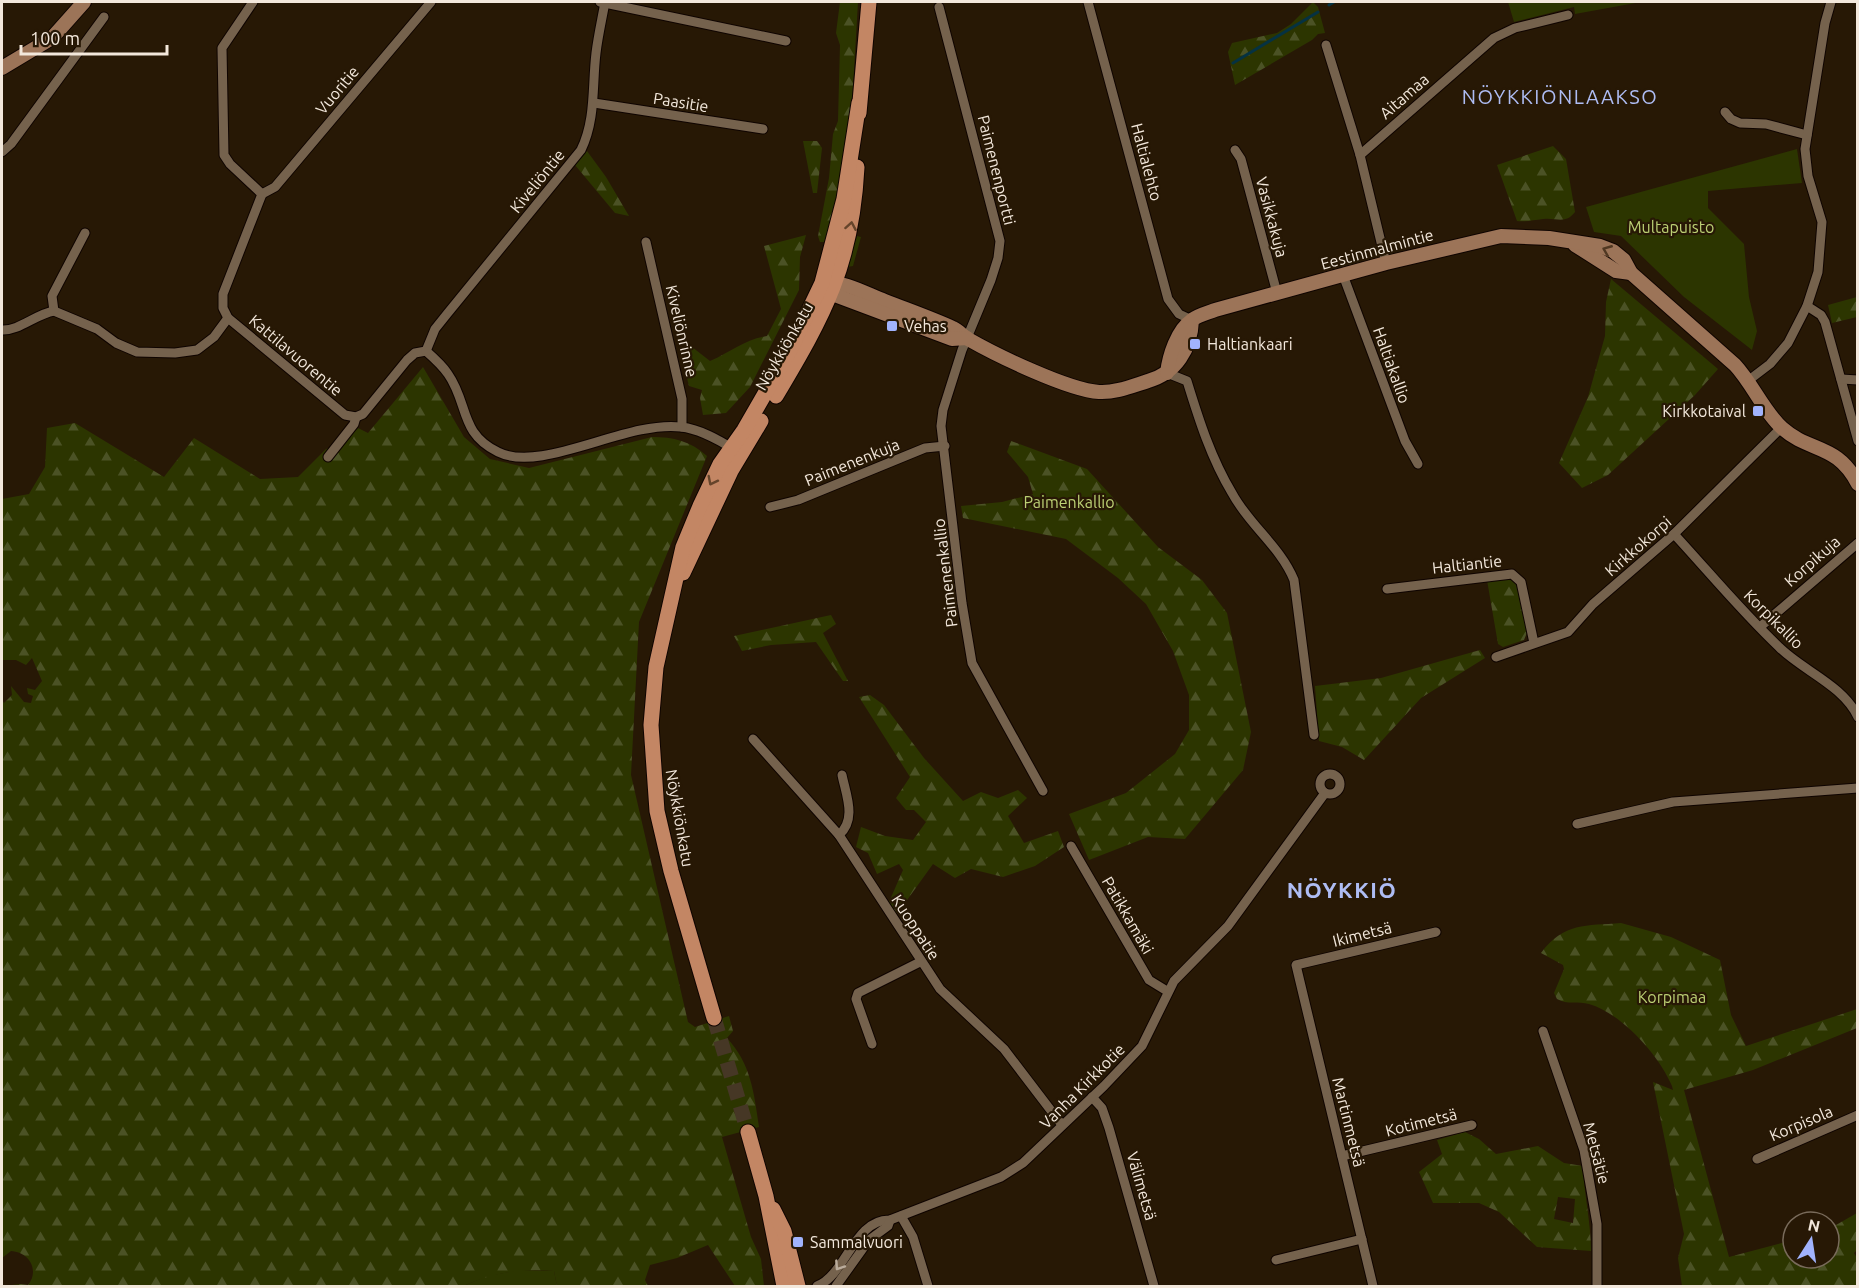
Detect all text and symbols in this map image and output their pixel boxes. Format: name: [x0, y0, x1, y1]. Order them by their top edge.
scale bar: [21, 18, 166, 56]
text: 100 m: [30, 28, 80, 48]
street label: Vuoritie: [312, 62, 362, 118]
street label: Aitamaa: [1376, 70, 1432, 122]
district label: NÖYKKIÖNLAAKSO: [1462, 85, 1658, 108]
street label: Paasitie: [652, 89, 710, 115]
street label: Paimenenportti: [975, 113, 1019, 227]
street label: Haltialehto: [1128, 121, 1166, 203]
street label: Kiveliöntie: [506, 146, 568, 216]
street label: Vasikkakuja: [1253, 175, 1291, 259]
park label: Multapuisto: [1628, 218, 1714, 236]
one-way arrow: [845, 221, 857, 230]
street label: Eestinmalmintie: [1319, 225, 1435, 273]
one-way arrow: [1602, 245, 1613, 257]
street label: Kiveliönrinne: [663, 283, 701, 379]
street label: Nöykkiönkatu: [752, 299, 816, 393]
street label: Kattilavuorentie: [246, 311, 346, 399]
place label: Vehas: [904, 317, 947, 335]
marker: Vehas: [885, 319, 899, 333]
street label: Haltiakallio: [1370, 324, 1414, 406]
place label: Haltiankaari: [1207, 335, 1293, 353]
marker: Haltiankaari: [1188, 337, 1202, 351]
place label: Kirkkotaival: [1662, 402, 1746, 420]
marker: Kirkkotaival: [1751, 404, 1765, 418]
street label: Paimenenkuja: [802, 435, 902, 489]
one-way arrow: [708, 474, 719, 485]
park label: Paimenkallio: [1023, 493, 1115, 511]
street label: Kirkkokorpi: [1601, 512, 1675, 580]
street label: Paimenenkallio: [929, 518, 961, 628]
street label: Korpikuja: [1781, 532, 1843, 590]
street label: Haltiantie: [1431, 551, 1503, 577]
street label: Korpikallio: [1741, 586, 1807, 652]
street label: Nöykkiönkatu: [663, 768, 697, 868]
street label: Patikkamäki: [1099, 873, 1157, 957]
district label: NÖYKKIÖ: [1287, 877, 1397, 902]
street label: Kuoppatie: [888, 891, 944, 963]
street label: Ikimetsä: [1331, 918, 1393, 950]
park label: Korpimaa: [1638, 988, 1706, 1006]
street label: Vanha Kirkkotie: [1036, 1040, 1128, 1132]
street label: Martinmetsä: [1329, 1075, 1369, 1169]
street label: Korpisola: [1767, 1102, 1835, 1144]
street label: Kotimetsä: [1383, 1104, 1459, 1140]
street label: Metsätie: [1580, 1120, 1614, 1186]
street label: Välimetsä: [1124, 1150, 1160, 1222]
north arrow: [1781, 1210, 1841, 1270]
text: N: [1806, 1215, 1822, 1235]
place label: Sammalvuori: [810, 1233, 903, 1251]
marker: Sammalvuori: [791, 1235, 805, 1249]
one-way arrow: [835, 1260, 846, 1271]

